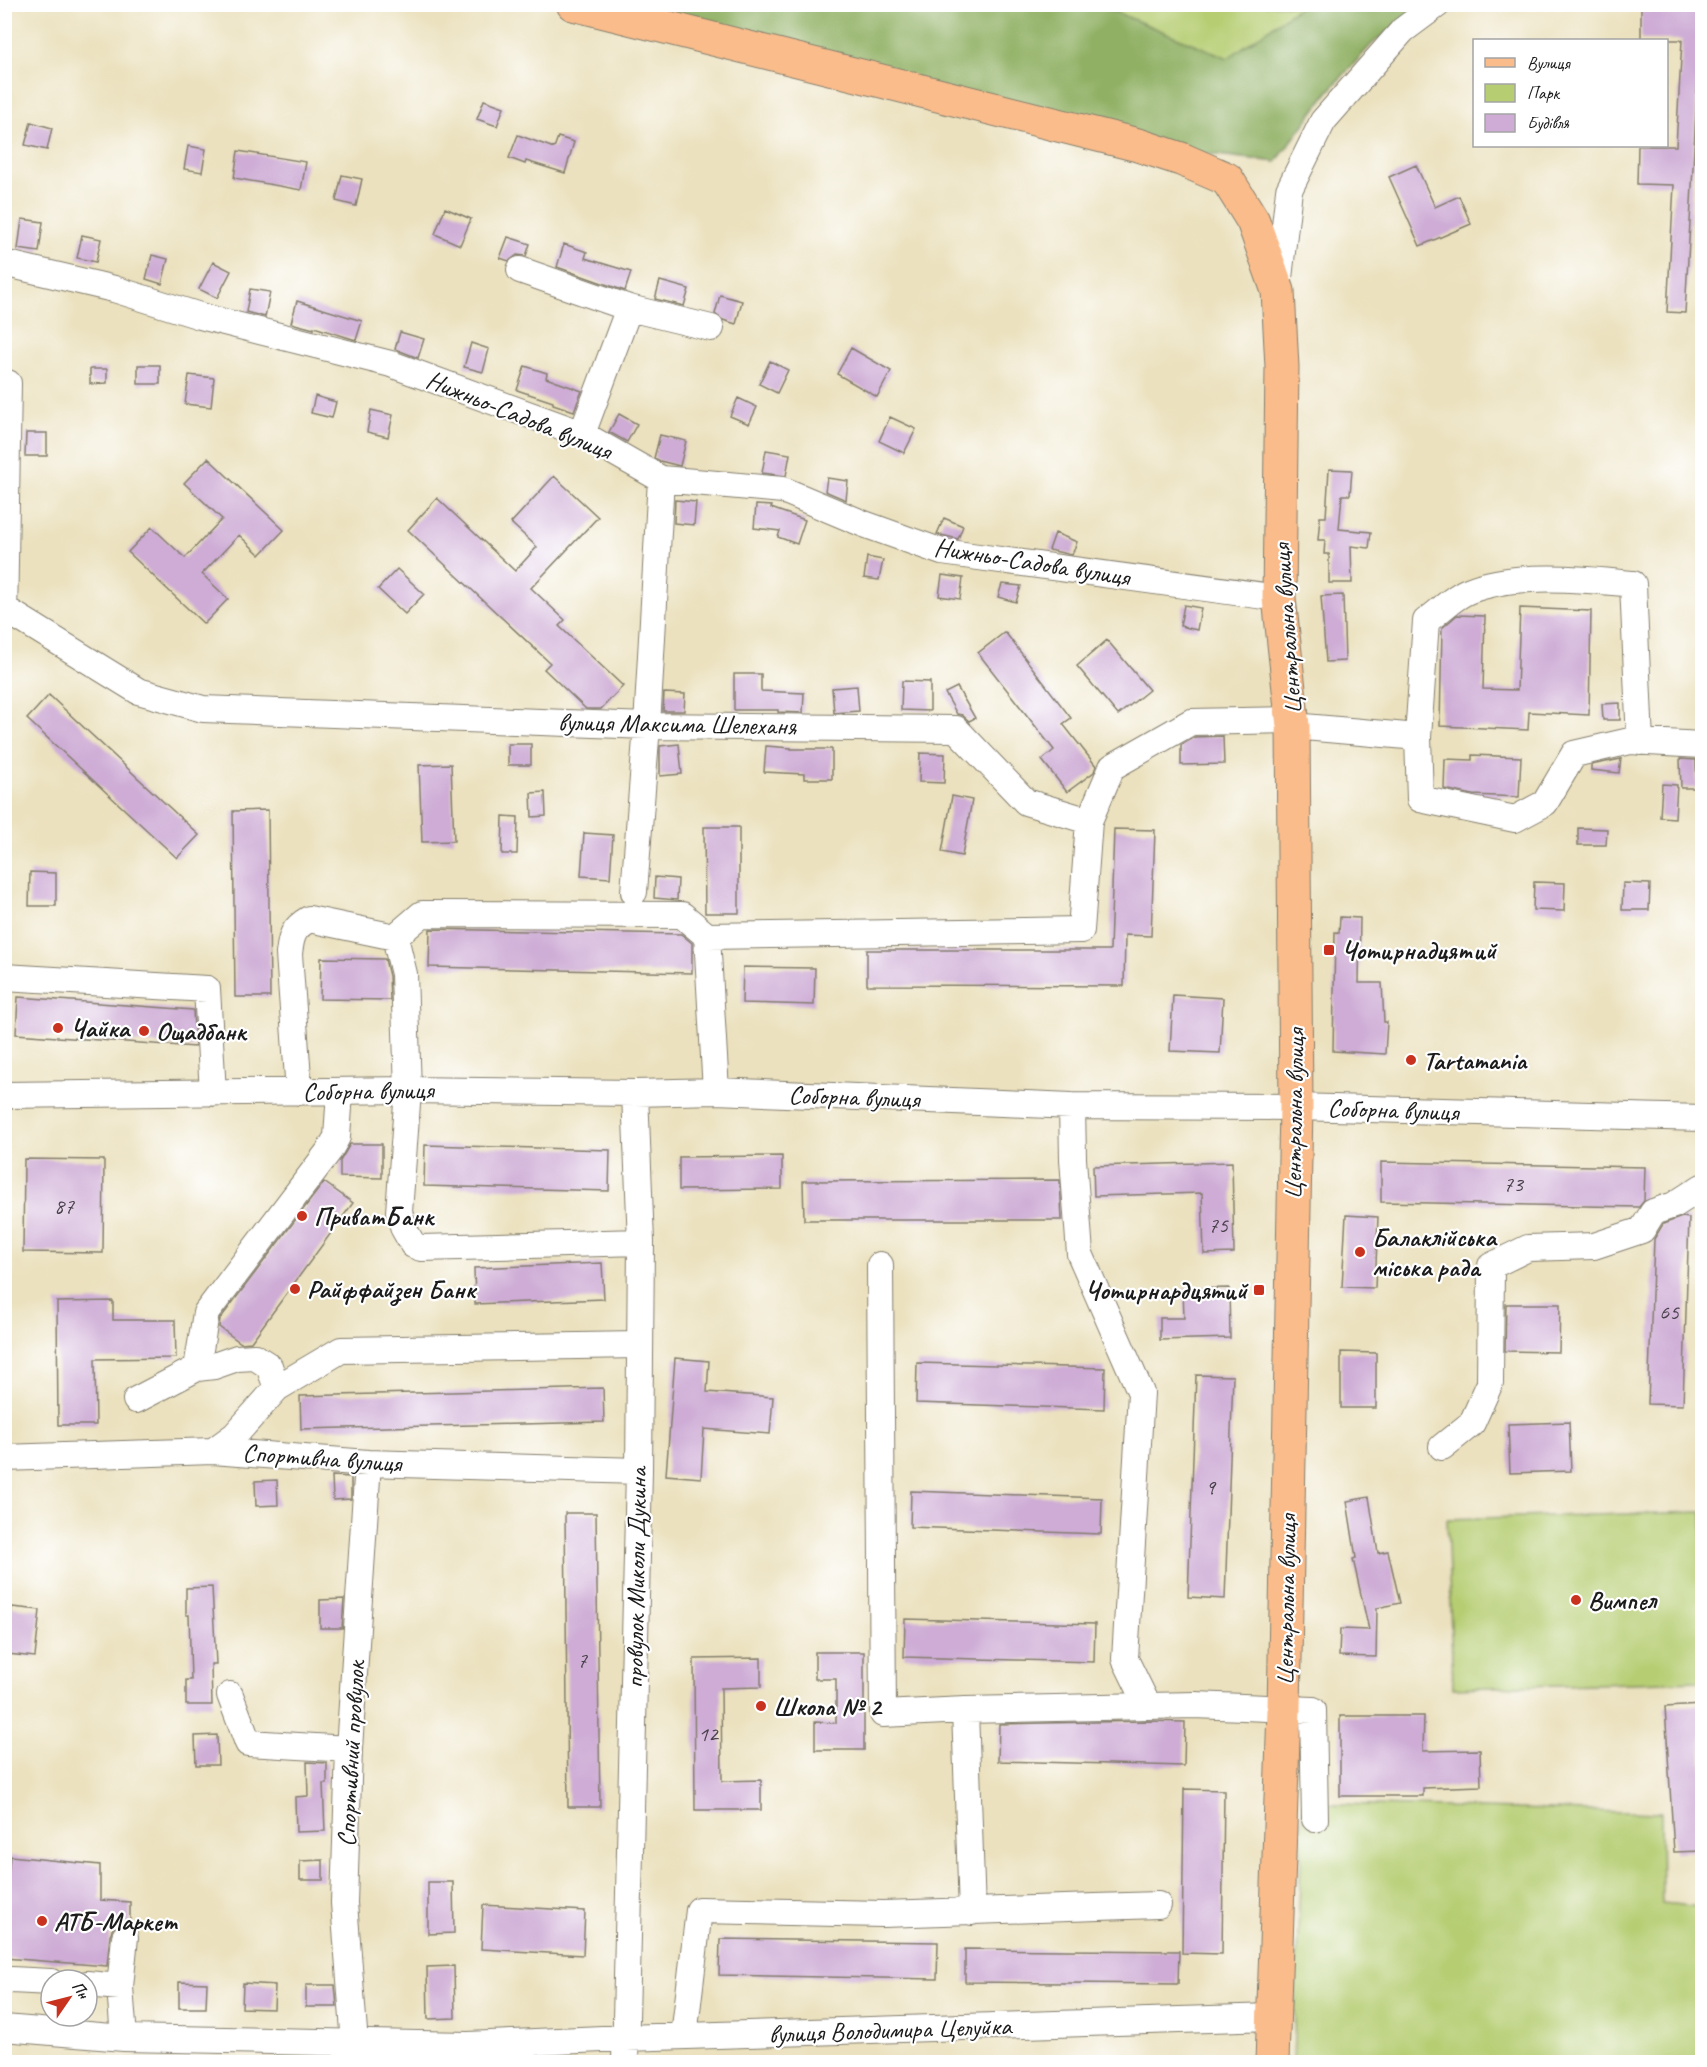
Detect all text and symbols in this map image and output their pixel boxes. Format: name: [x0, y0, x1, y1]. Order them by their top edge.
legend: [1473, 39, 1668, 147]
text: Вулиця: [1527, 52, 1571, 74]
text: Парк: [1527, 82, 1561, 104]
text: Будівля: [1527, 112, 1570, 134]
street label: Нижньо-Садова вулиця: [421, 363, 618, 468]
street label: Нижньо-Садова вулиця: [932, 530, 1134, 594]
street label: Центральна вулиця: [1264, 540, 1309, 716]
street label: вулиця Максима Шелеханя: [558, 705, 798, 743]
place label: Чотирнадцятий: [1341, 934, 1498, 967]
marker: Чотирнадцятий: [1322, 943, 1336, 957]
place label: Чайка: [70, 1012, 132, 1045]
place label: Ощадбанк: [156, 1015, 248, 1048]
marker: Чайка: [51, 1021, 65, 1035]
marker: Ощадбанк: [137, 1024, 151, 1038]
street label: Центральна вулиця: [1276, 1026, 1312, 1200]
place label: Tartamania: [1423, 1044, 1529, 1077]
marker: Tartamania: [1404, 1053, 1418, 1067]
street label: Соборна вулиця: [302, 1073, 436, 1109]
street label: Соборна вулиця: [788, 1078, 922, 1116]
street label: Соборна вулиця: [1327, 1091, 1461, 1129]
house number: 73: [1503, 1170, 1525, 1198]
house number: 87: [54, 1192, 75, 1220]
place label: ПриватБанк: [314, 1200, 435, 1233]
marker: ПриватБанк: [295, 1209, 309, 1223]
house number: 75: [1208, 1211, 1229, 1239]
place label: Балаклійська міська рада: [1372, 1221, 1498, 1284]
marker: Балаклійська міська рада: [1353, 1245, 1367, 1259]
place label: Райффайзен Банк: [307, 1273, 478, 1306]
place label: Чотирнардцятий: [1085, 1274, 1249, 1307]
marker: Райффайзен Банк: [288, 1282, 302, 1296]
marker: Чотирнардцятий: [1252, 1283, 1266, 1297]
house number: 65: [1659, 1298, 1680, 1326]
street label: Спортивна вулиця: [242, 1436, 405, 1480]
street label: провулок Миколи Дукина: [618, 1465, 654, 1689]
house number: 9: [1205, 1473, 1217, 1501]
street label: Центральна вулиця: [1268, 1512, 1304, 1686]
place label: Вимпел: [1588, 1584, 1659, 1617]
marker: Вимпел: [1569, 1593, 1583, 1607]
house number: 7: [577, 1646, 588, 1674]
street label: Спортивний провулок: [330, 1658, 372, 1848]
place label: Школа № 2: [773, 1690, 883, 1723]
marker: Школа № 2: [754, 1699, 768, 1713]
house number: 12: [698, 1720, 720, 1748]
place label: АТБ-Маркет: [54, 1905, 179, 1938]
marker: АТБ-Маркет: [35, 1914, 49, 1928]
north arrow: [39, 1968, 99, 2028]
text: Пн: [67, 1977, 94, 2003]
street label: вулиця Володимира Целуйка: [768, 2009, 1013, 2051]

